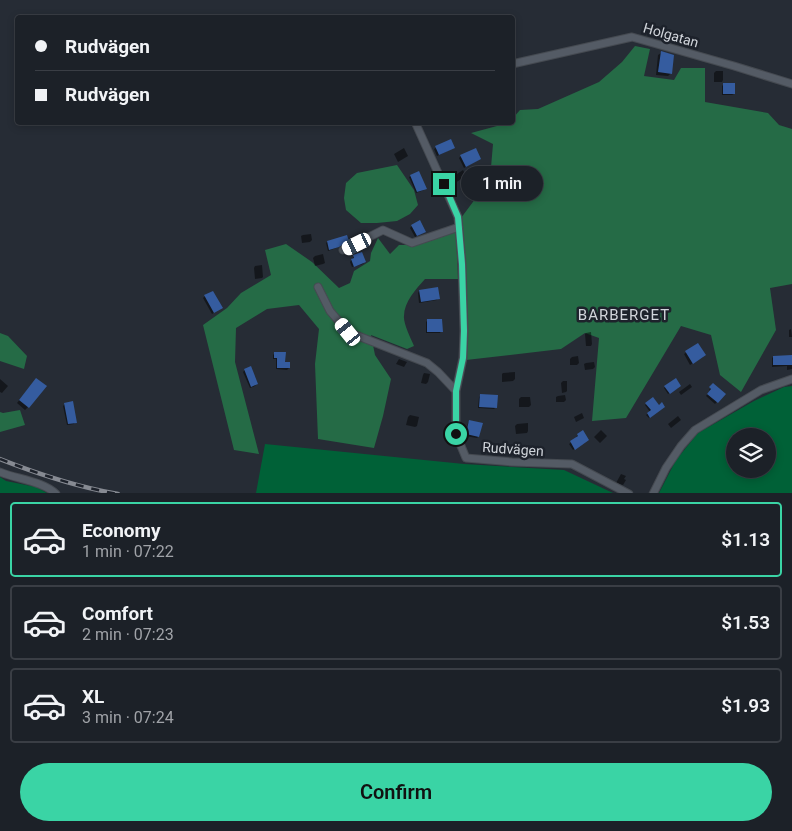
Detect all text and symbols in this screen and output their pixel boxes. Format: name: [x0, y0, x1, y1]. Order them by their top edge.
street label: Holgatan: [642, 19, 700, 51]
text: Rudvägen: [65, 35, 150, 58]
text: Rudvägen: [65, 83, 150, 106]
callout: 1 min: [462, 166, 544, 202]
route end: [433, 173, 455, 195]
text: 1 min: [482, 174, 522, 193]
car: [340, 231, 373, 257]
district label: BARBERGET: [578, 306, 670, 324]
car: [332, 316, 363, 348]
route start: [445, 423, 467, 445]
map controls: [726, 428, 776, 478]
button: layers: [726, 428, 776, 478]
street label: Rudvägen: [482, 439, 544, 459]
icon: car: [22, 517, 67, 562]
text: Economy: [82, 519, 161, 542]
text: $1.13: [721, 528, 770, 551]
text: 1 min · 07:22: [82, 542, 174, 561]
icon: car: [22, 600, 67, 645]
text: Comfort: [82, 602, 153, 625]
text: $1.53: [721, 611, 770, 634]
text: 2 min · 07:23: [82, 625, 174, 644]
icon: car: [22, 683, 67, 728]
text: XL: [82, 685, 104, 708]
text: $1.93: [721, 694, 770, 717]
text: 3 min · 07:24: [82, 708, 174, 727]
button: Confirm: [20, 763, 772, 821]

